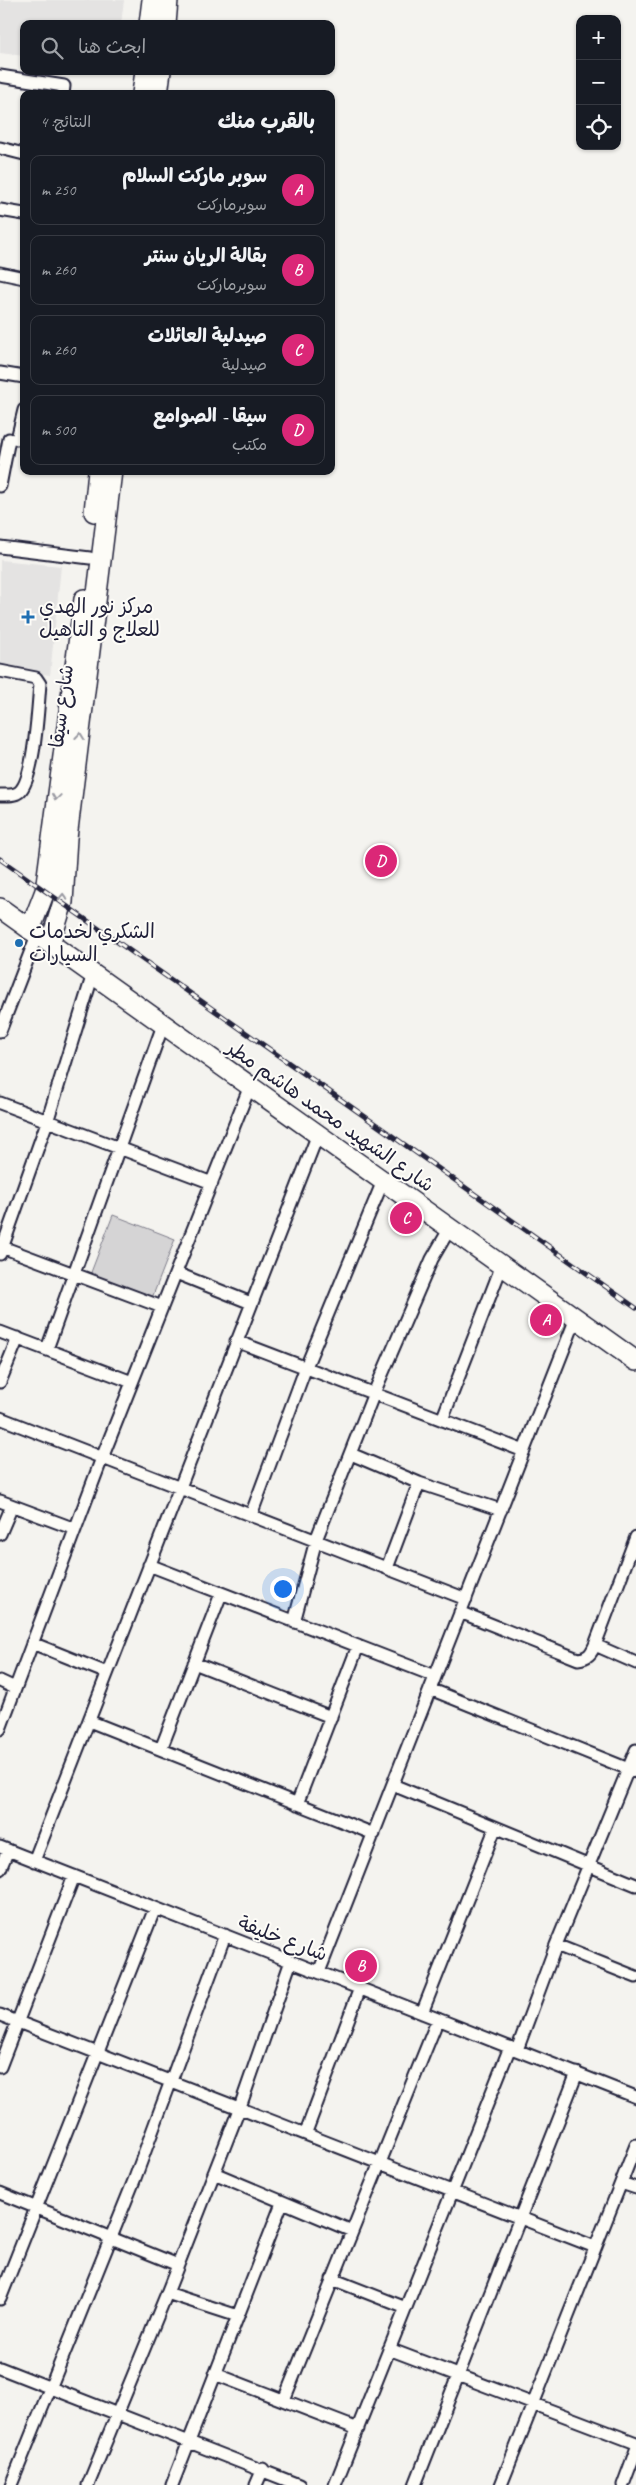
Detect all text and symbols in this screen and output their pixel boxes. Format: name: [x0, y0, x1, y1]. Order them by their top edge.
map controls: [576, 15, 621, 150]
button: +: [576, 15, 621, 60]
search box: [20, 20, 335, 75]
icon: search: [38, 34, 66, 62]
text: ابحث هنا: [78, 35, 146, 59]
button: −: [576, 60, 621, 105]
button: locate: [576, 105, 621, 150]
text: بالقرب منك: [218, 108, 315, 134]
text: النتائج: 4: [40, 112, 91, 132]
text: سوبر ماركت السلام: [122, 164, 267, 188]
text: 250 m: [41, 180, 75, 200]
text: A: [294, 180, 302, 200]
text: سوبرماركت: [197, 195, 267, 215]
text: بقالة الريان سنتر: [145, 244, 267, 268]
text: 260 m: [41, 260, 75, 280]
text: B: [294, 260, 302, 280]
text: سوبرماركت: [197, 275, 267, 295]
text: صيدلية العائلات: [148, 324, 267, 348]
text: 260 m: [41, 340, 75, 360]
text: C: [294, 340, 302, 360]
text: صيدلية: [222, 355, 267, 375]
text: سيقا - الصوامع: [153, 404, 267, 428]
text: 500 m: [41, 420, 75, 440]
text: D: [293, 420, 303, 440]
text: مكتب: [232, 435, 267, 455]
place label: مركز نور الهدي للعلاج و التاهيل: [39, 594, 160, 643]
marker: مركز نور الهدي للعلاج و التاهيل: [21, 610, 35, 624]
street label: شارع سيقا: [44, 663, 80, 749]
one-way arrow: [74, 732, 85, 740]
one-way arrow: [52, 793, 62, 802]
pin: D: [365, 842, 397, 880]
one-way arrow: [57, 893, 68, 901]
place label: الشكري لخدمات السيارات: [29, 919, 155, 967]
marker: الشكري لخدمات السيارات: [13, 937, 25, 949]
street label: شارع الشهيد محمد هاشم مطر: [220, 1034, 439, 1199]
pin: C: [390, 1199, 422, 1237]
pin: A: [530, 1301, 562, 1339]
your location: [270, 1576, 296, 1602]
street label: شارع خليفة: [234, 1910, 331, 1968]
pin: B: [345, 1947, 377, 1985]

